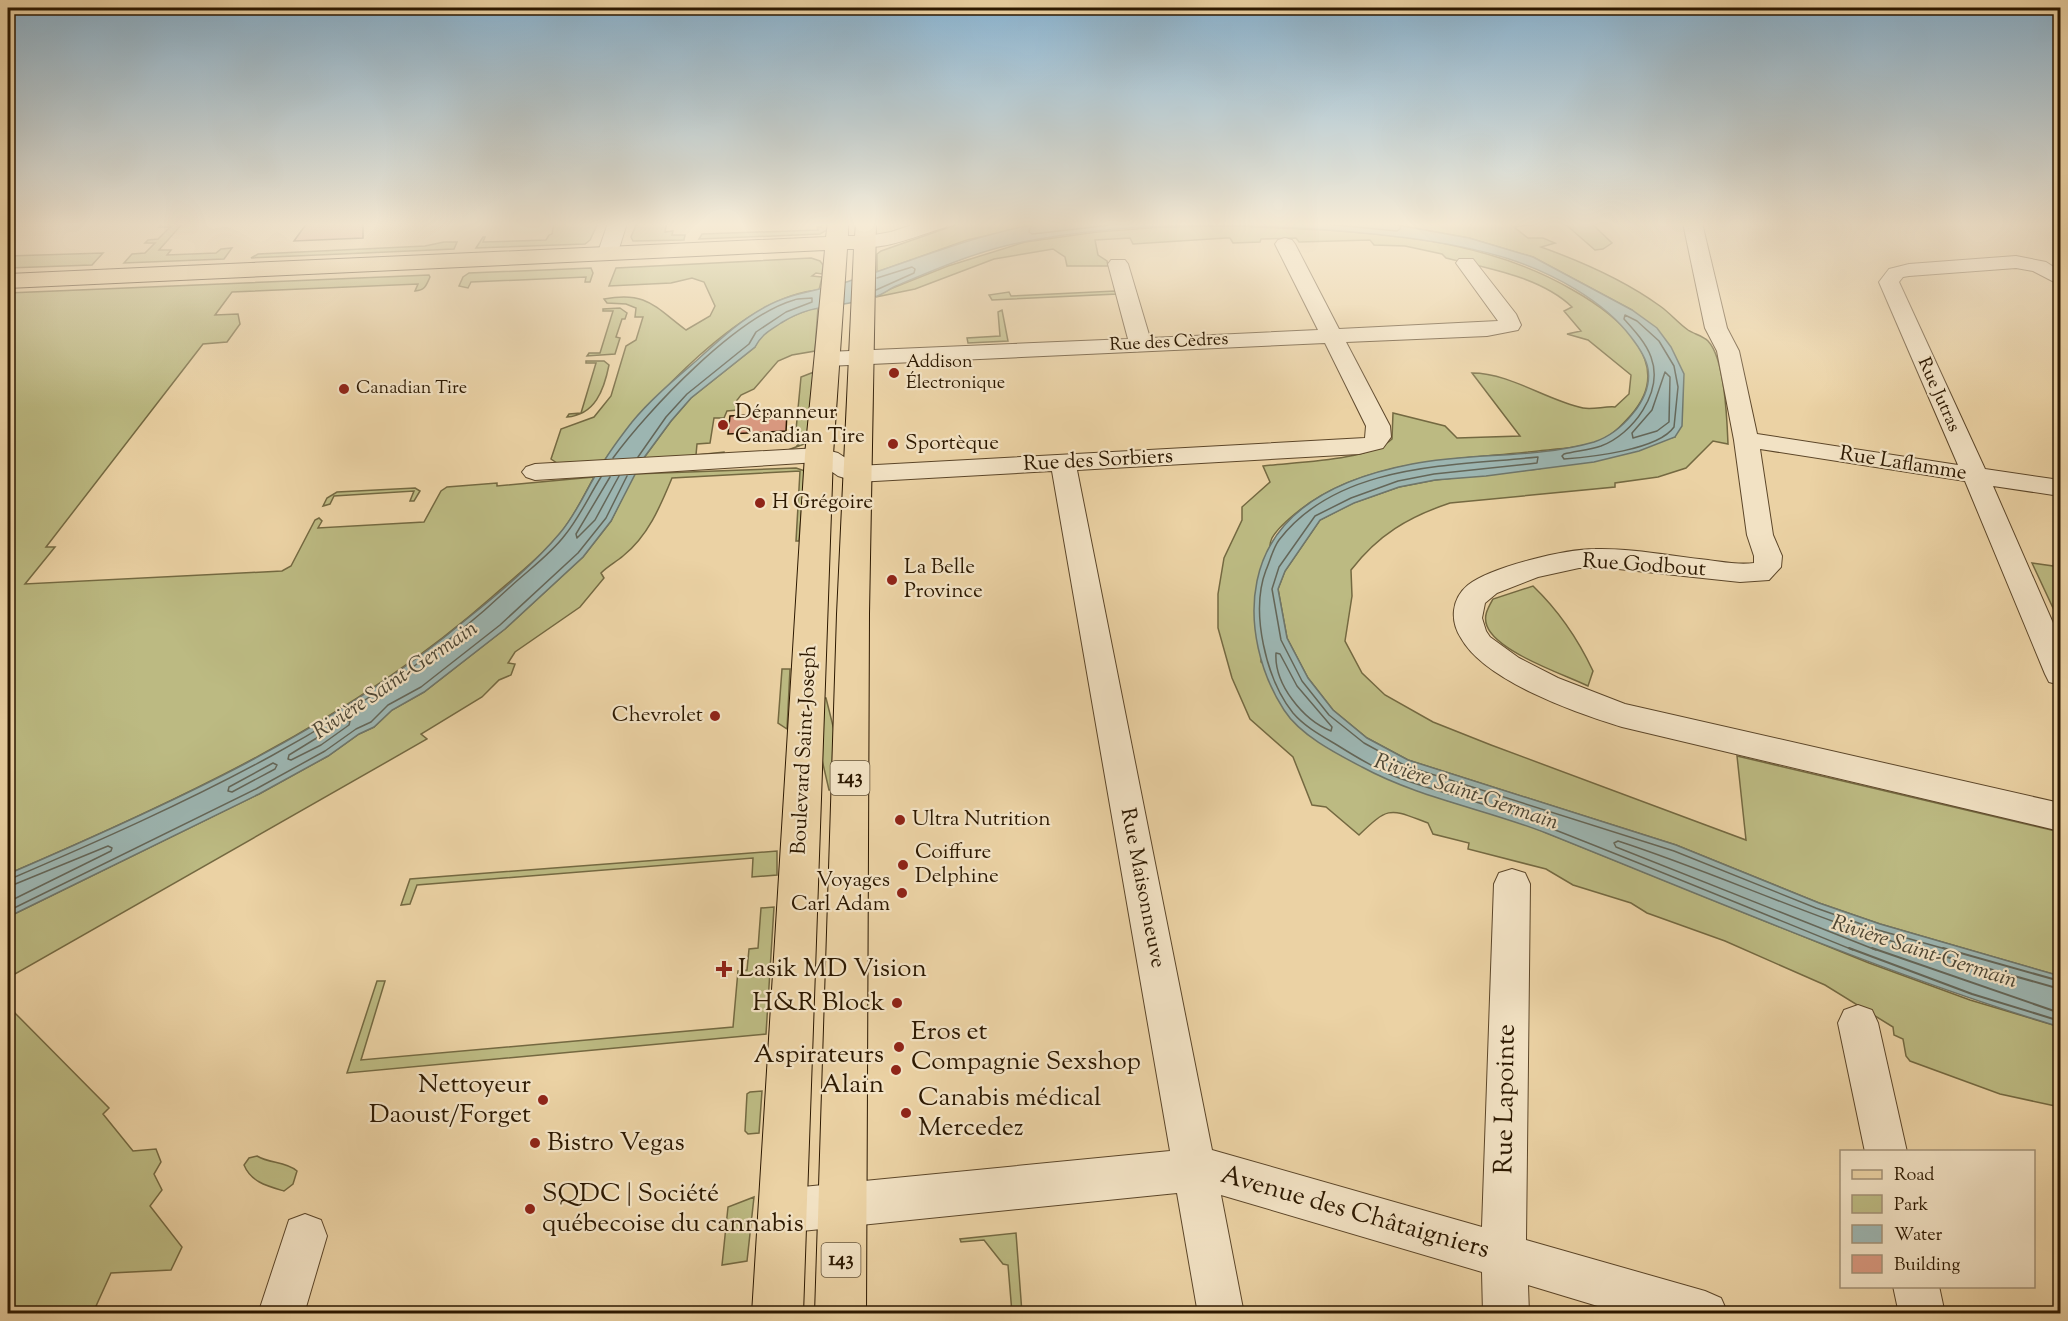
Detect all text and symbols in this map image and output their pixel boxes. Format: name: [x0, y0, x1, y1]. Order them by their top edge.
street label: Rue des Cèdres: [1109, 327, 1229, 359]
place label: Addison Électronique: [906, 350, 1005, 397]
street label: Rue Jutras: [1910, 354, 1966, 436]
marker: Addison Électronique: [887, 366, 901, 380]
place label: Canadian Tire: [356, 376, 467, 402]
marker: Canadian Tire: [337, 382, 351, 396]
place label: Dépanneur Canadian Tire: [735, 398, 865, 452]
marker: Dépanneur Canadian Tire: [716, 418, 730, 432]
place label: Sportèque: [905, 429, 999, 459]
marker: Sportèque: [886, 437, 900, 451]
street label: Rue Laflamme: [1837, 439, 1969, 489]
street label: Rue des Sorbiers: [1022, 442, 1174, 480]
place label: H Grégoire: [772, 488, 873, 518]
marker: H Grégoire: [753, 496, 767, 510]
street label: Rue Godbout: [1581, 547, 1707, 585]
place label: La Belle Province: [904, 553, 983, 607]
marker: La Belle Province: [885, 573, 899, 587]
water label: Rivière Saint-Germain: [307, 613, 485, 748]
street label: Boulevard Saint-Joseph: [785, 644, 825, 856]
place label: Chevrolet: [612, 701, 703, 731]
marker: Chevrolet: [708, 709, 722, 723]
water label: Rivière Saint-Germain: [1369, 746, 1563, 840]
road number: 143: [830, 761, 870, 795]
place label: Ultra Nutrition: [912, 805, 1051, 835]
street label: Rue Maisonneuve: [1112, 806, 1172, 970]
marker: Ultra Nutrition: [893, 813, 907, 827]
place label: Coiffure Delphine: [915, 838, 999, 892]
marker: Coiffure Delphine: [896, 858, 910, 872]
place label: Voyages Carl Adam: [791, 866, 890, 920]
marker: Voyages Carl Adam: [895, 886, 909, 900]
water label: Rivière Saint-Germain: [1827, 908, 2021, 998]
place label: Lasik MD Vision: [738, 951, 927, 988]
marker: Lasik MD Vision: [715, 960, 733, 978]
place label: H&R Block: [752, 985, 885, 1022]
marker: H&R Block: [890, 996, 904, 1010]
place label: Eros et Compagnie Sexshop: [911, 1014, 1141, 1081]
street label: Rue Lapointe: [1486, 1024, 1526, 1174]
place label: Aspirateurs Alain: [754, 1037, 884, 1104]
marker: Eros et Compagnie Sexshop: [892, 1040, 906, 1054]
marker: Aspirateurs Alain: [889, 1063, 903, 1077]
place label: Nettoyeur Daoust/Forget: [369, 1067, 531, 1134]
place label: Canabis médical Mercedez: [918, 1080, 1101, 1147]
marker: Nettoyeur Daoust/Forget: [536, 1093, 550, 1107]
marker: Canabis médical Mercedez: [899, 1106, 913, 1120]
place label: Bistro Vegas: [547, 1125, 685, 1162]
marker: Bistro Vegas: [528, 1136, 542, 1150]
legend: [1840, 1150, 2035, 1288]
street label: Avenue des Châtaigniers: [1216, 1157, 1494, 1269]
text: Road: [1894, 1163, 1934, 1189]
place label: SQDC | Société québecoise du cannabis: [542, 1176, 804, 1243]
text: Park: [1894, 1193, 1929, 1219]
marker: SQDC | Société québecoise du cannabis: [523, 1202, 537, 1216]
text: Water: [1894, 1223, 1943, 1249]
road number: 143: [822, 1243, 860, 1277]
text: Building: [1894, 1253, 1960, 1279]

